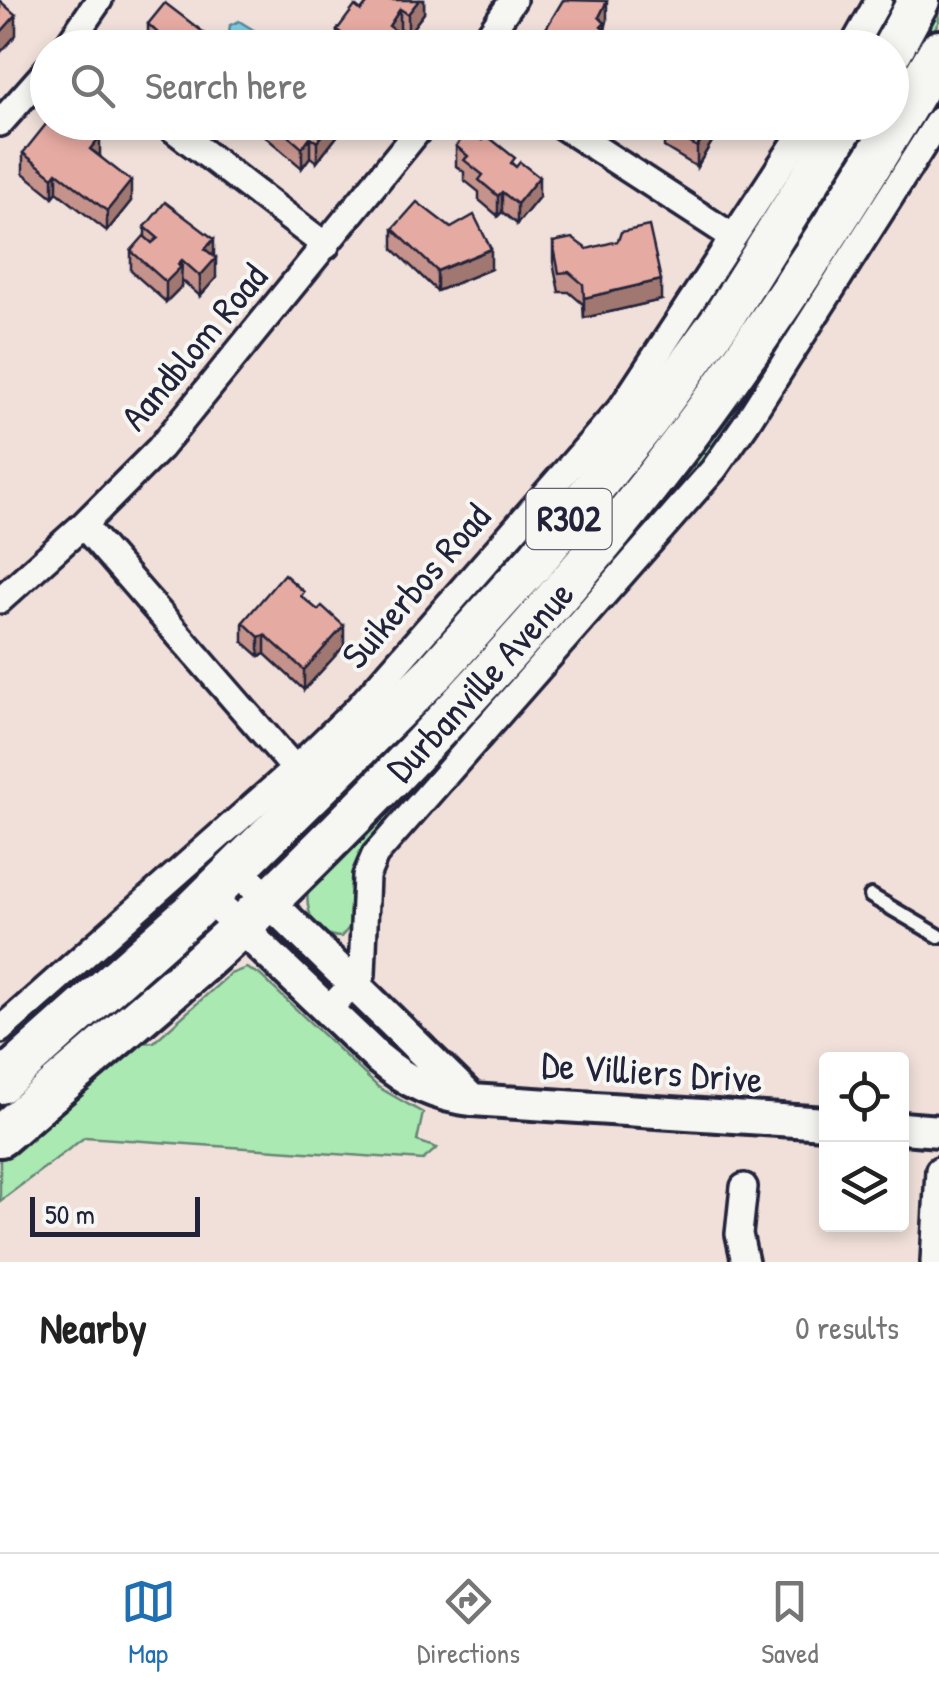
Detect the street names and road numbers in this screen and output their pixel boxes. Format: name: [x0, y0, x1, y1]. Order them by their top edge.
street label: Aandblom Road: [108, 252, 279, 441]
road number: R302: [526, 489, 612, 549]
street label: Suikerbos Road: [329, 491, 502, 679]
street label: Durbanville Avenue: [374, 569, 585, 793]
street label: De Villiers Drive: [540, 1037, 764, 1105]

